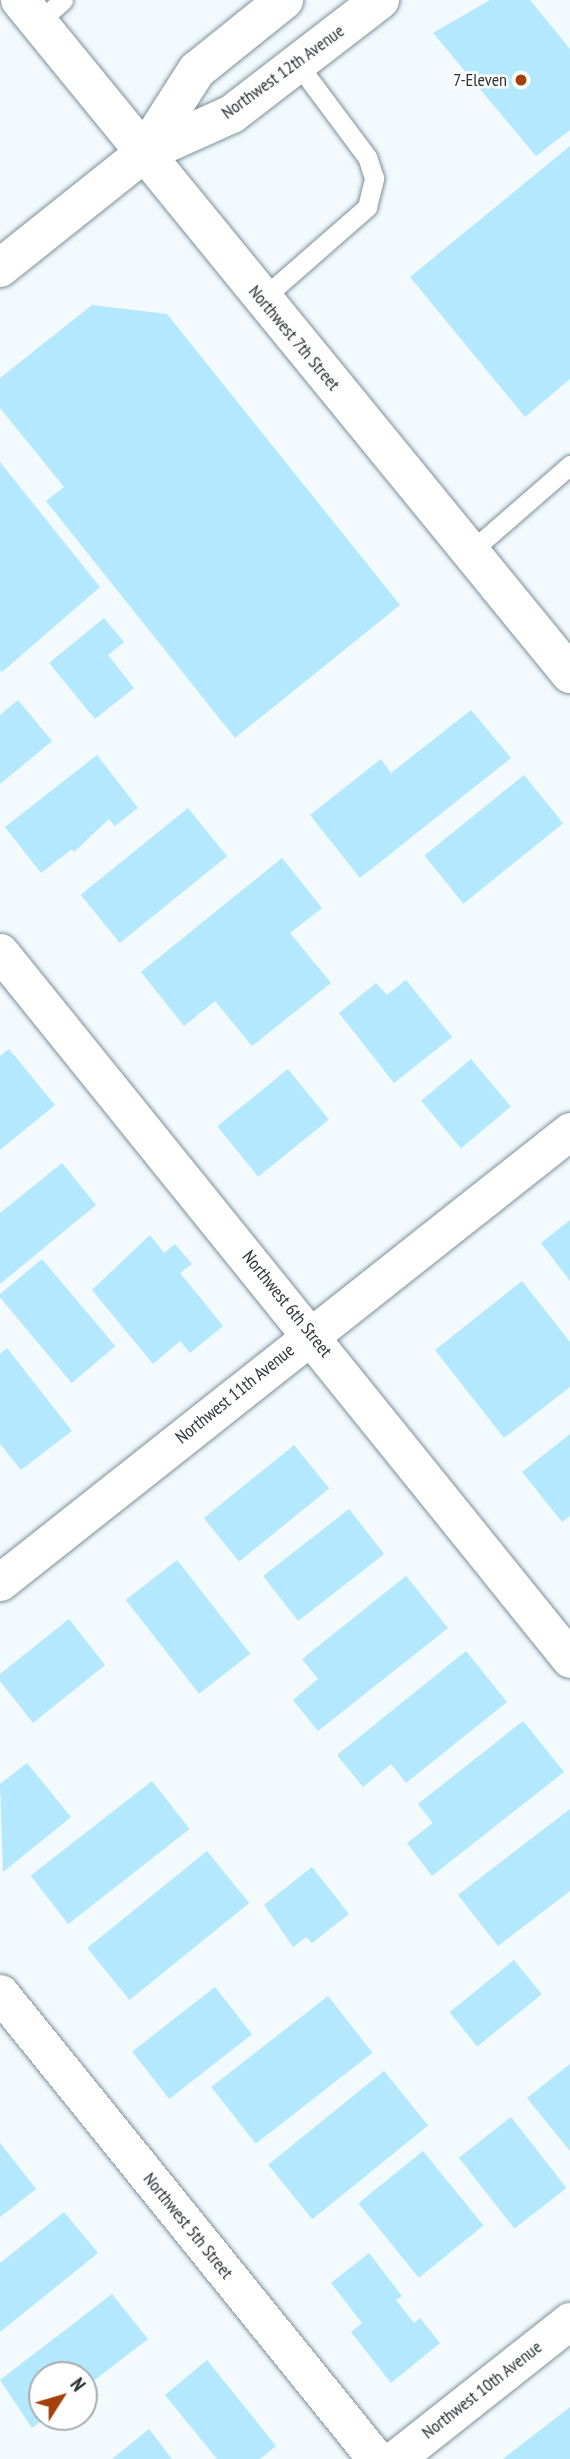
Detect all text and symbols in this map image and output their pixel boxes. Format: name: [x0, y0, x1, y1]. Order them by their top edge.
street label: Northwest 12th Avenue: [217, 20, 349, 124]
place label: 7-Eleven: [453, 69, 507, 91]
marker: 7-Eleven: [513, 72, 529, 88]
street label: Northwest 7th Street: [244, 281, 344, 395]
street label: Northwest 6th Street: [238, 1247, 336, 1361]
street label: Northwest 11th Avenue: [171, 1339, 299, 1449]
street label: Northwest 5th Street: [139, 2169, 237, 2283]
street label: Northwest 10th Avenue: [417, 2336, 547, 2444]
north arrow: [28, 2361, 98, 2431]
text: N: [65, 2373, 91, 2396]

